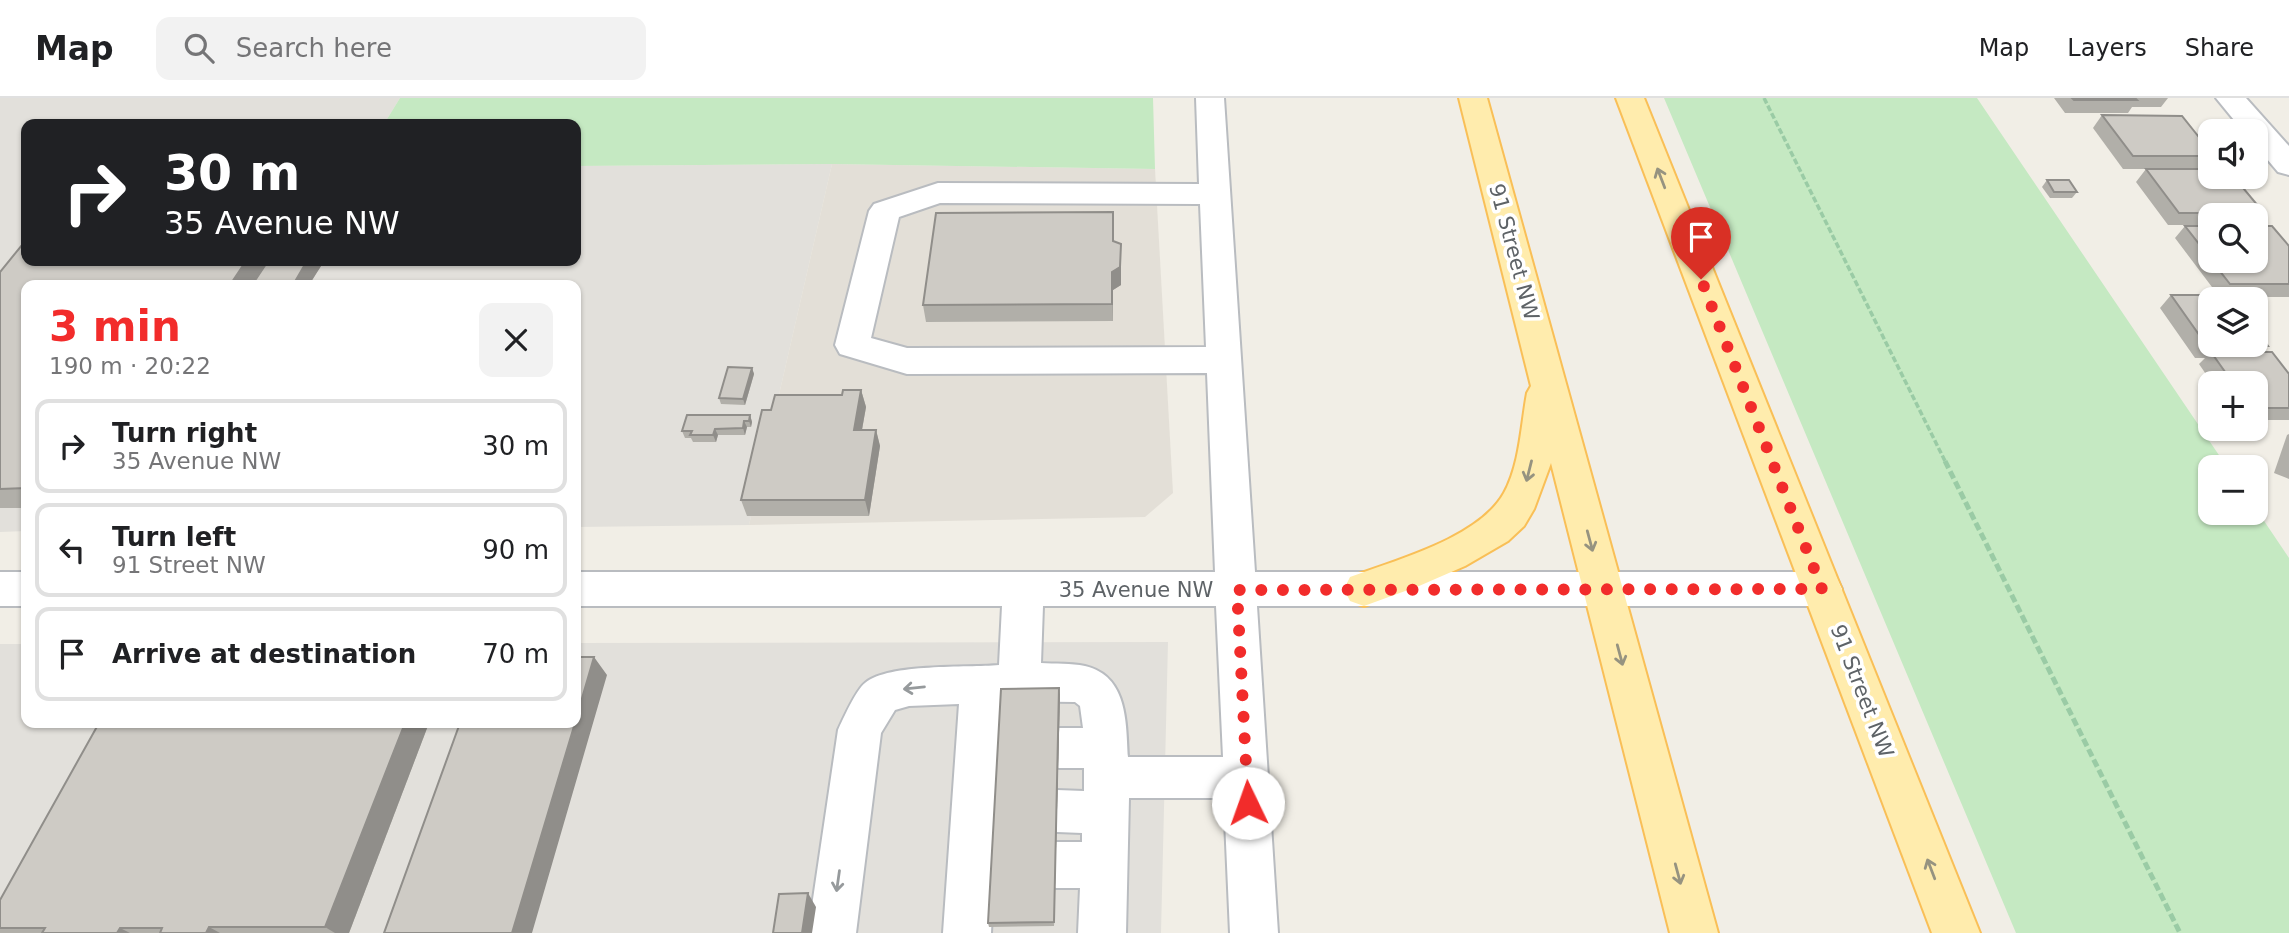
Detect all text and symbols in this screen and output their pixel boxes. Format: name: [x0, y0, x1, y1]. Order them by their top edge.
search box: [156, 17, 646, 80]
text: Map: [35, 29, 114, 68]
icon: search: [180, 29, 218, 67]
text: Search here: [236, 33, 392, 63]
text: Map: [1979, 34, 2029, 62]
text: Layers: [2067, 34, 2147, 62]
text: Share: [2185, 34, 2254, 62]
map controls: [2198, 119, 2268, 525]
button: sound: [2198, 119, 2268, 189]
text: 30 m: [164, 145, 300, 202]
icon: right: [49, 147, 140, 238]
one-way arrow: [1654, 168, 1667, 190]
street label: 91 Street NW: [1484, 181, 1544, 323]
button: search: [2198, 203, 2268, 273]
text: 35 Avenue NW: [164, 204, 400, 242]
pin: [1671, 207, 1731, 279]
icon: arrive: [1682, 218, 1720, 256]
button: layers: [2198, 287, 2268, 357]
text: 3 min: [49, 302, 181, 351]
button: close: [479, 303, 553, 377]
text: 190 m · 20:22: [49, 353, 211, 379]
button: +: [2198, 371, 2268, 441]
text: Turn right: [112, 418, 257, 448]
icon: right: [53, 427, 91, 465]
text: 30 m: [482, 431, 549, 461]
text: 35 Avenue NW: [112, 448, 281, 474]
button: −: [2198, 455, 2268, 525]
one-way arrow: [1522, 459, 1535, 482]
text: Turn left: [112, 522, 236, 552]
one-way arrow: [1584, 529, 1597, 552]
icon: left: [53, 531, 91, 569]
text: 90 m: [482, 535, 549, 565]
text: 91 Street NW: [112, 552, 266, 578]
street label: 35 Avenue NW: [1059, 578, 1214, 602]
street label: 91 Street NW: [1826, 621, 1898, 761]
icon: arrive: [53, 635, 91, 673]
text: Arrive at destination: [112, 639, 416, 669]
text: 70 m: [482, 639, 549, 669]
one-way arrow: [1614, 643, 1627, 665]
one-way arrow: [903, 682, 926, 695]
position arrow: [1211, 766, 1285, 840]
one-way arrow: [1924, 859, 1937, 881]
one-way arrow: [1673, 863, 1686, 885]
one-way arrow: [831, 869, 844, 892]

